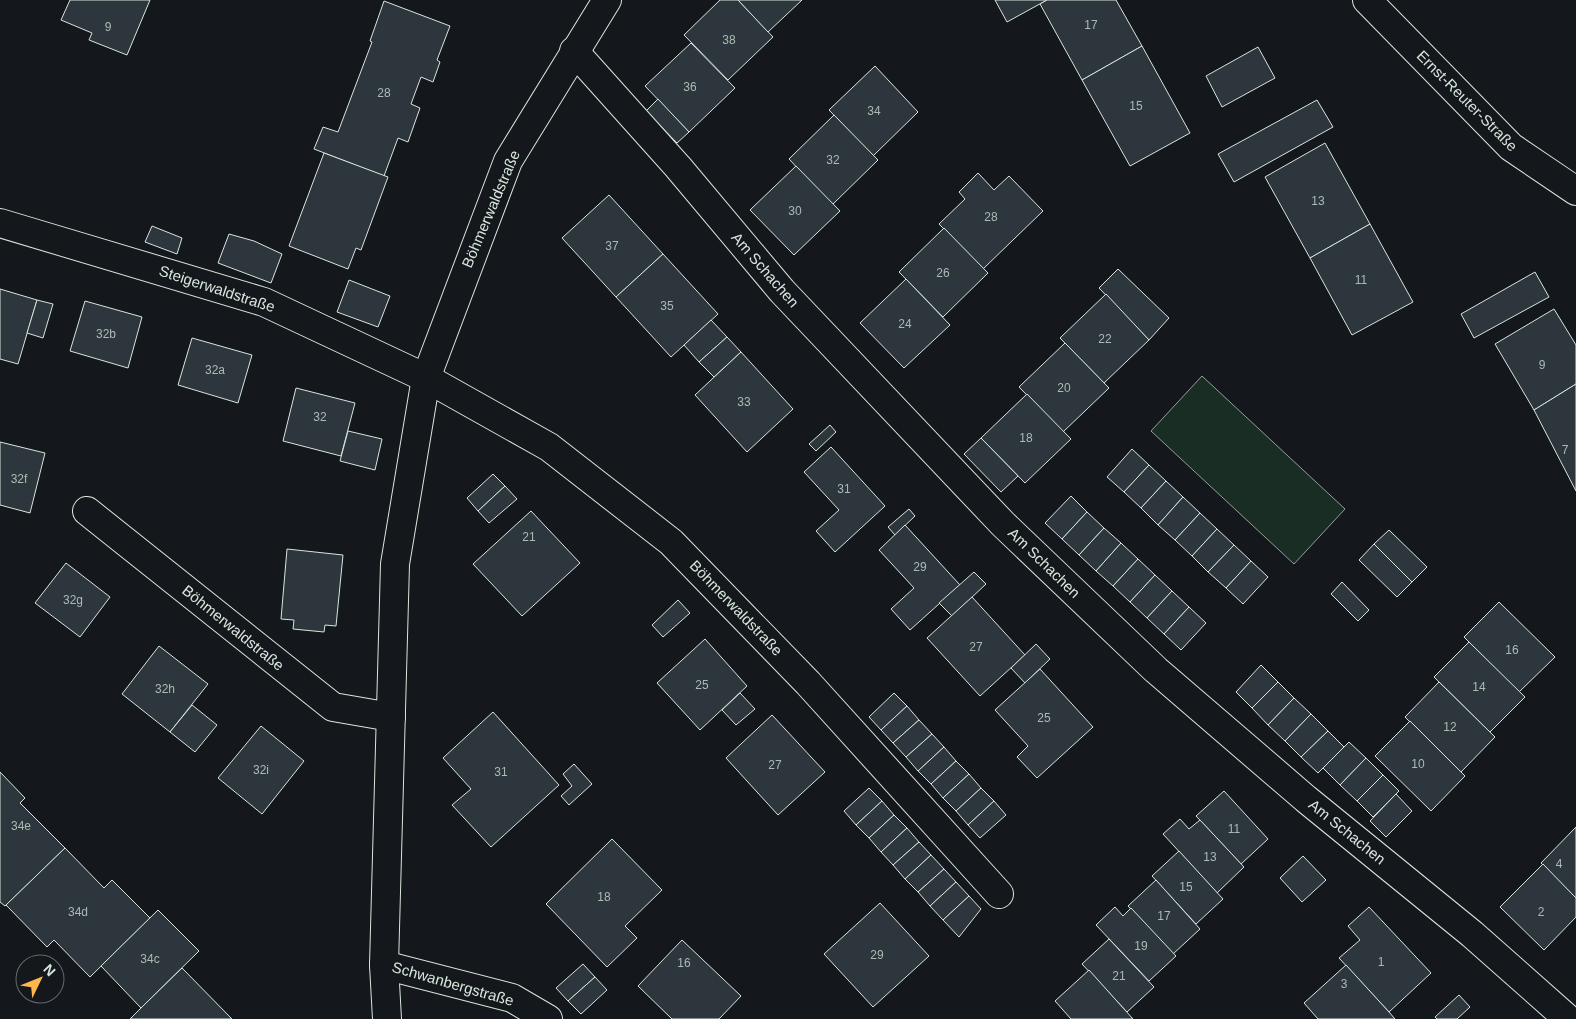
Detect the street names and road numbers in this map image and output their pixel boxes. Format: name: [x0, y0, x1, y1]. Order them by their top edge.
street label: Ernst-Reuter-Straße: [1414, 47, 1521, 154]
street label: Böhmerwaldstraße: [458, 148, 523, 270]
street label: Am Schachen: [728, 229, 802, 310]
street label: Steigerwaldstraße: [157, 262, 277, 315]
street label: Am Schachen: [1005, 524, 1084, 601]
street label: Böhmerwaldstraße: [687, 556, 786, 659]
street label: Böhmerwaldstraße: [179, 581, 288, 674]
street label: Am Schachen: [1306, 796, 1389, 868]
street label: Schwanbergstraße: [390, 958, 516, 1009]

